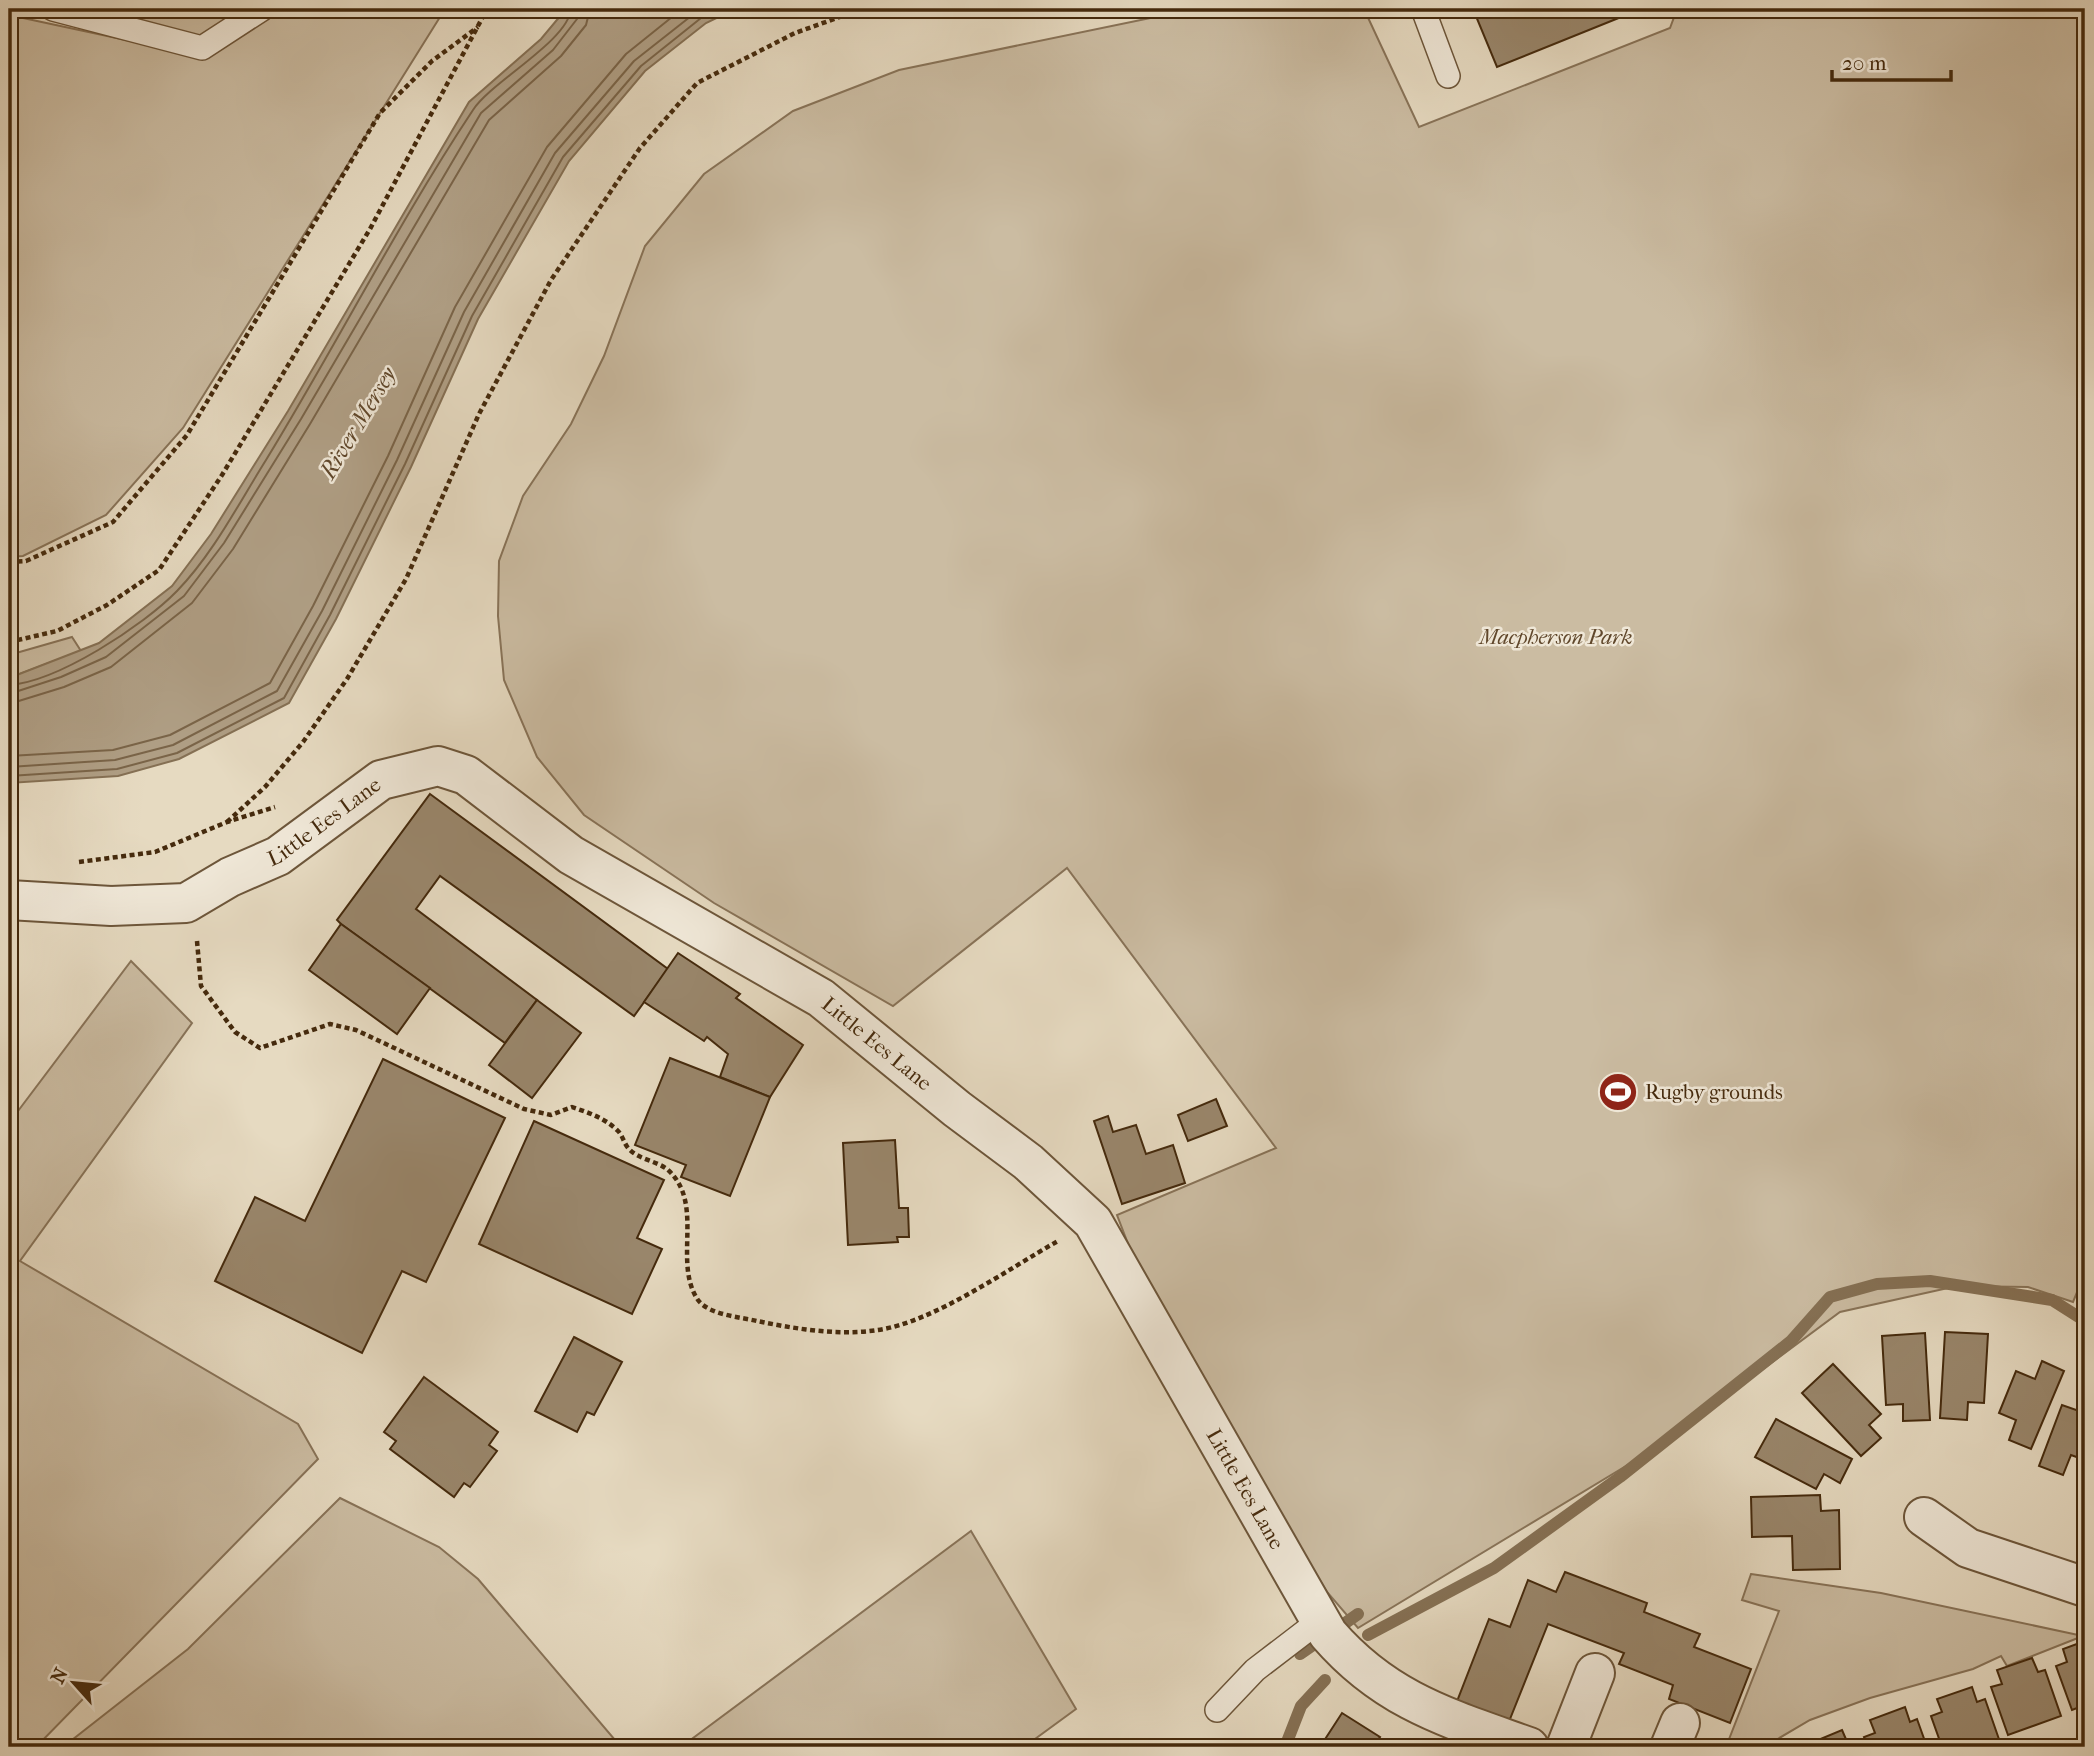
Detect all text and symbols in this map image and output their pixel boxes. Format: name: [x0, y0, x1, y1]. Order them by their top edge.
scale bar: [1832, 38, 1951, 82]
text: 20 m: [1842, 51, 1887, 75]
water label: River Mersey: [313, 362, 402, 485]
park label: Macpherson Park: [1477, 625, 1633, 649]
street label: Little Ees Lane: [264, 772, 385, 871]
street label: Little Ees Lane: [817, 992, 937, 1096]
sports icon: Rugby grounds: [1597, 1071, 1639, 1113]
place label: Rugby grounds: [1645, 1080, 1783, 1104]
street label: Little Ees Lane: [1202, 1425, 1289, 1554]
north arrow: [38, 1648, 108, 1718]
text: N: [47, 1664, 73, 1687]

